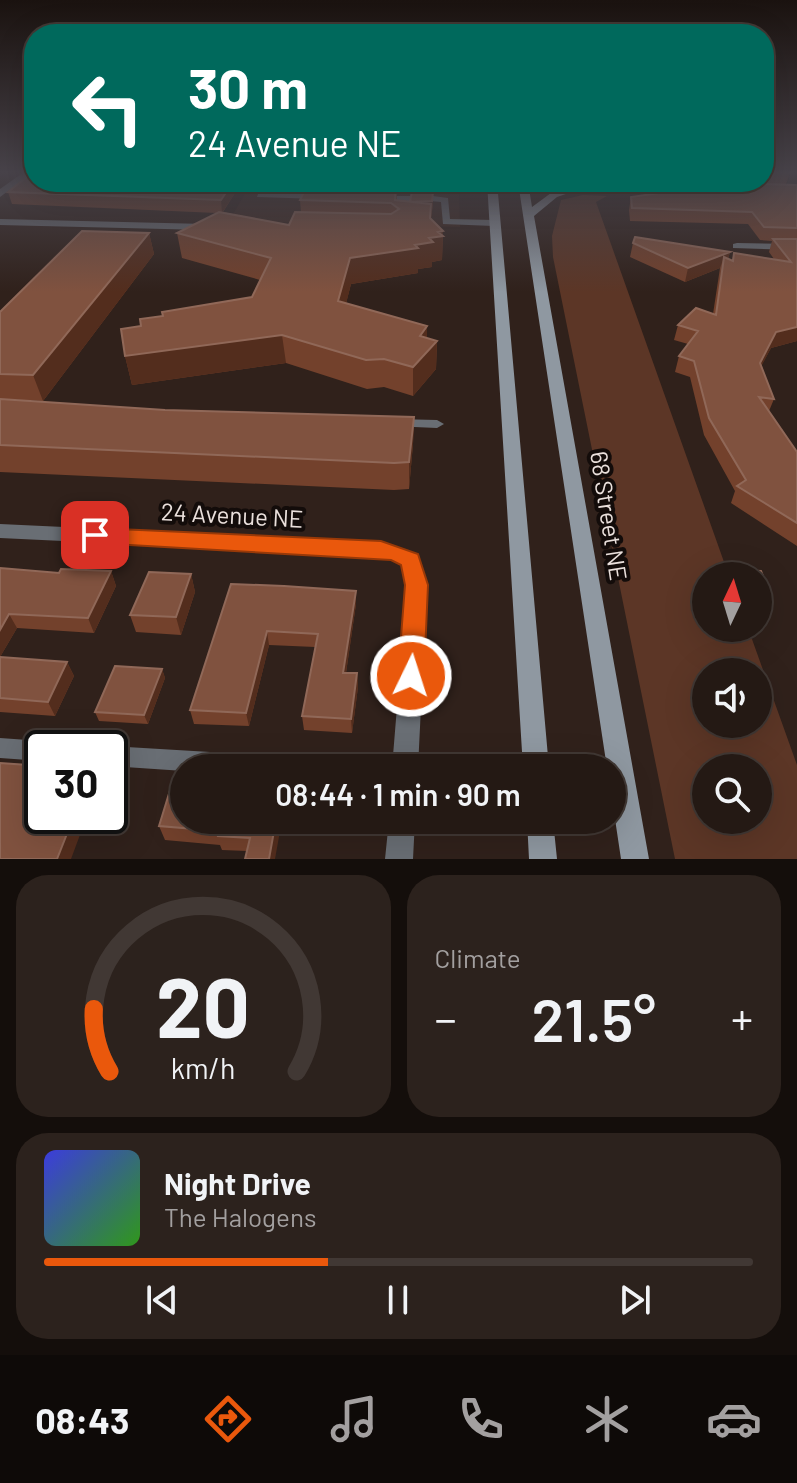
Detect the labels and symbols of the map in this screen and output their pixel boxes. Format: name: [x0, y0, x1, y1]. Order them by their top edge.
street label: 68 Street NE: [585, 449, 634, 582]
street label: 24 Avenue NE: [160, 496, 304, 533]
pin: [61, 501, 129, 569]
north arrow: [692, 562, 772, 642]
position arrow: [369, 634, 453, 718]
speed limit sign: 30: [24, 730, 128, 834]

